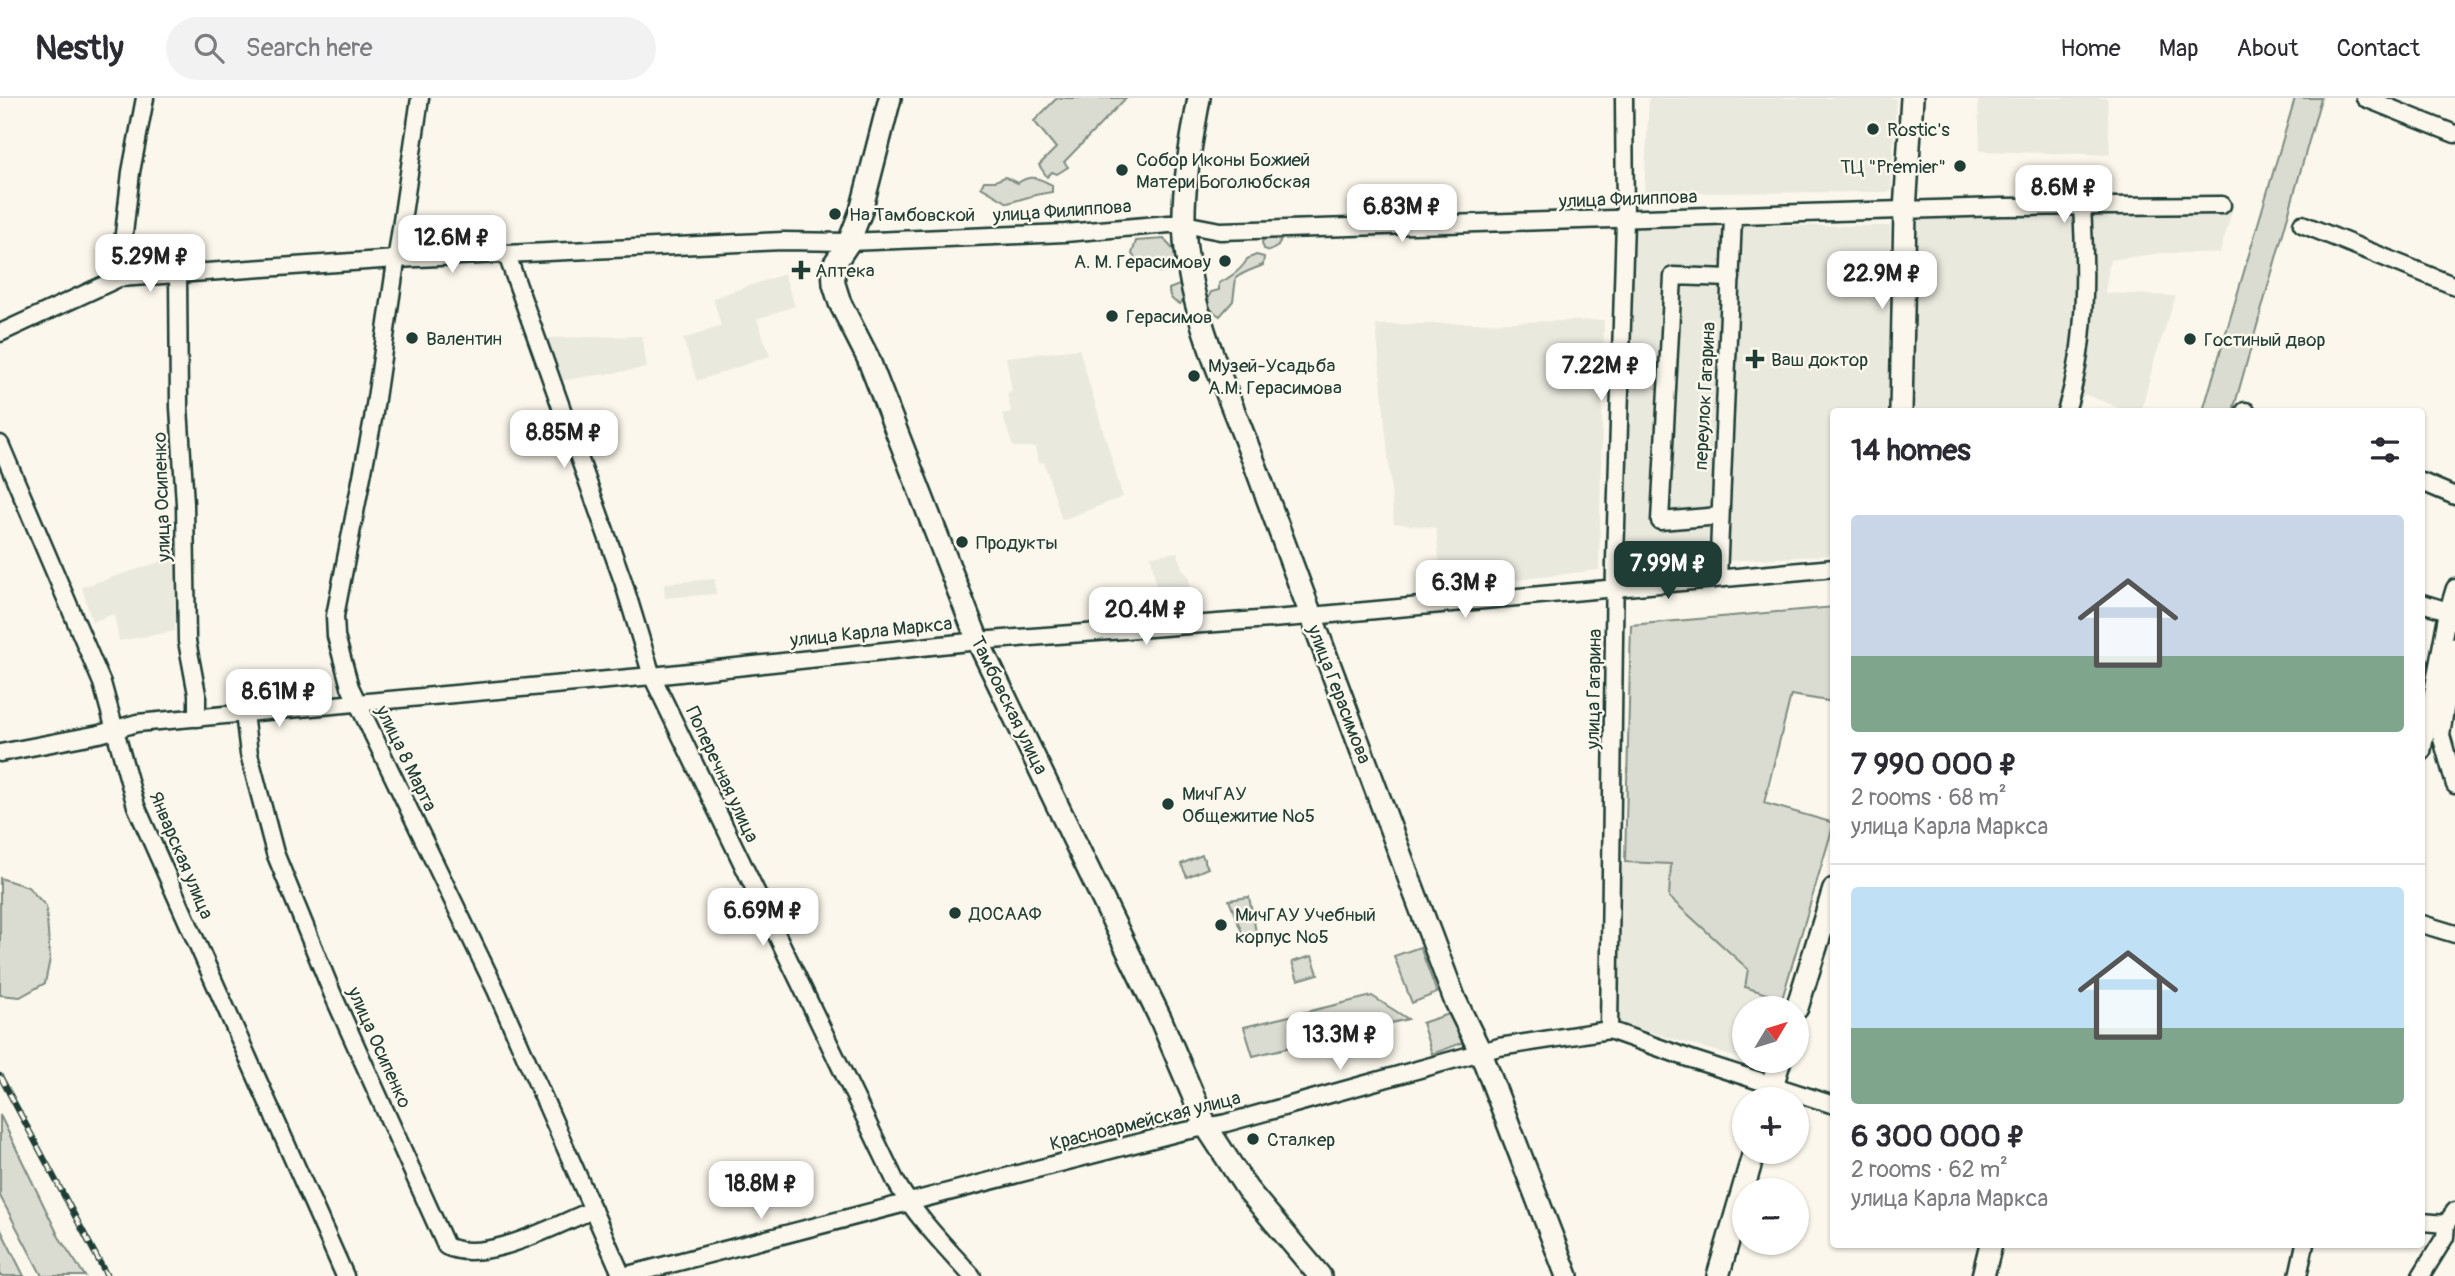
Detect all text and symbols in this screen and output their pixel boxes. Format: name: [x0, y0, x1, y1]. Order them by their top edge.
search box: [166, 17, 656, 80]
text: Nestly: [35, 28, 124, 69]
icon: search: [190, 29, 228, 67]
text: Search here: [246, 32, 373, 64]
text: Home: [2060, 34, 2121, 63]
text: Map: [2159, 34, 2199, 63]
text: About: [2237, 34, 2299, 63]
text: Contact: [2337, 34, 2420, 63]
place label: Rostic's: [1887, 118, 1950, 142]
marker: Rostic's: [1865, 121, 1881, 137]
place label: Собор Иконы Божией Матери Боголюбская: [1136, 148, 1310, 194]
place label: ТЦ "Premier": [1840, 155, 1946, 179]
marker: ТЦ "Premier": [1952, 158, 1968, 174]
marker: Собор Иконы Божией Матери Боголюбская: [1114, 162, 1130, 178]
pin: 8.6M ₽: [2007, 166, 2121, 225]
text: 8.6M ₽: [2031, 173, 2097, 202]
pin: 6.83M ₽: [1337, 184, 1467, 244]
street label: улица Филиппова: [1557, 185, 1698, 213]
text: 6.83M ₽: [1363, 192, 1441, 221]
street label: улица Филиппова: [991, 194, 1132, 228]
place label: На Тамбовской: [849, 203, 975, 227]
marker: На Тамбовской: [827, 206, 843, 222]
pin: 12.6M ₽: [387, 216, 517, 275]
text: 12.6M ₽: [414, 223, 490, 252]
pin: 5.29M ₽: [85, 234, 215, 294]
text: 5.29M ₽: [111, 242, 189, 271]
place label: А. М. Герасимову: [1074, 250, 1211, 274]
pin: 22.9M ₽: [1817, 252, 1947, 311]
marker: А. М. Герасимову: [1217, 253, 1233, 269]
place label: Аптека: [815, 259, 875, 283]
text: 22.9M ₽: [1843, 259, 1921, 288]
marker: Аптека: [793, 262, 809, 278]
place label: Герасимов: [1126, 305, 1212, 329]
marker: Герасимов: [1104, 308, 1120, 324]
street label: переулок Гагарина: [1689, 321, 1721, 471]
place label: Валентин: [426, 327, 502, 351]
place label: Гостиный двор: [2204, 328, 2325, 352]
marker: Валентин: [404, 330, 420, 346]
marker: Гостиный двор: [2182, 331, 2198, 347]
pin: 7.22M ₽: [1536, 344, 1666, 403]
place label: Ваш доктор: [1771, 348, 1868, 372]
marker: Ваш доктор: [1745, 349, 1765, 369]
text: 7.22M ₽: [1562, 351, 1640, 380]
place label: Музей-Усадьба А.М. Герасимова: [1208, 354, 1342, 400]
marker: Музей-Усадьба А.М. Герасимова: [1186, 368, 1202, 384]
pin: 8.85M ₽: [499, 410, 629, 470]
text: 8.85M ₽: [526, 418, 602, 447]
icon: filters: [2366, 431, 2404, 469]
street label: улица Осипенко: [148, 432, 176, 563]
text: 14 homes: [1851, 432, 1971, 469]
place label: Продукты: [976, 531, 1058, 555]
marker: Продукты: [954, 534, 970, 550]
pin: 7.99M ₽: [1603, 542, 1733, 601]
text: 7.99M ₽: [1630, 549, 1706, 578]
pin: 6.3M ₽: [1408, 560, 1522, 620]
icon: home: [2065, 560, 2191, 686]
text: 6.3M ₽: [1432, 568, 1498, 597]
pin: 20.4M ₽: [1081, 588, 1211, 647]
text: 20.4M ₽: [1105, 595, 1187, 624]
street label: улица Карла Маркса: [788, 612, 954, 653]
street label: улица Герасимова: [1301, 621, 1377, 767]
street label: улица Гагарина: [1581, 628, 1607, 750]
street label: Тамбовская улица: [965, 632, 1053, 779]
pin: 8.61M ₽: [214, 670, 344, 729]
text: 8.61M ₽: [242, 677, 316, 706]
street label: улица 8 Марта: [370, 701, 442, 816]
street label: Поперечная улица: [680, 703, 764, 846]
text: 7 990 000 ₽: [1851, 746, 2017, 783]
place label: МичГАУ Общежитие №5: [1182, 782, 1315, 828]
text: 2 rooms · 68 m²: [1851, 783, 2007, 812]
street label: Январская улица: [143, 788, 219, 923]
marker: МичГАУ Общежитие №5: [1160, 796, 1176, 812]
text: улица Карла Маркса: [1851, 812, 2048, 841]
pin: 6.69M ₽: [698, 888, 828, 948]
text: 6.69M ₽: [723, 896, 803, 925]
place label: ДОСААФ: [968, 902, 1042, 926]
place label: МичГАУ Учебный корпус №5: [1235, 903, 1376, 949]
marker: ДОСААФ: [947, 905, 963, 921]
marker: МичГАУ Учебный корпус №5: [1213, 917, 1229, 933]
icon: home: [2065, 932, 2191, 1058]
street label: улица Осипенко: [341, 982, 417, 1112]
north arrow: [1732, 996, 1810, 1073]
map controls: [1732, 996, 1809, 1255]
pin: 13.3M ₽: [1275, 1012, 1405, 1072]
text: 13.3M ₽: [1302, 1020, 1378, 1049]
street label: Красноармейская улица: [1047, 1086, 1243, 1156]
button: +: [1732, 1087, 1809, 1164]
text: 6 300 000 ₽: [1851, 1118, 2025, 1155]
place label: Сталкер: [1267, 1128, 1335, 1152]
marker: Сталкер: [1245, 1131, 1261, 1147]
text: 2 rooms · 62 m²: [1851, 1155, 2008, 1184]
pin: 18.8M ₽: [696, 1162, 826, 1221]
text: 18.8M ₽: [725, 1169, 797, 1198]
button: −: [1732, 1178, 1809, 1255]
text: улица Карла Маркса: [1851, 1184, 2048, 1213]

